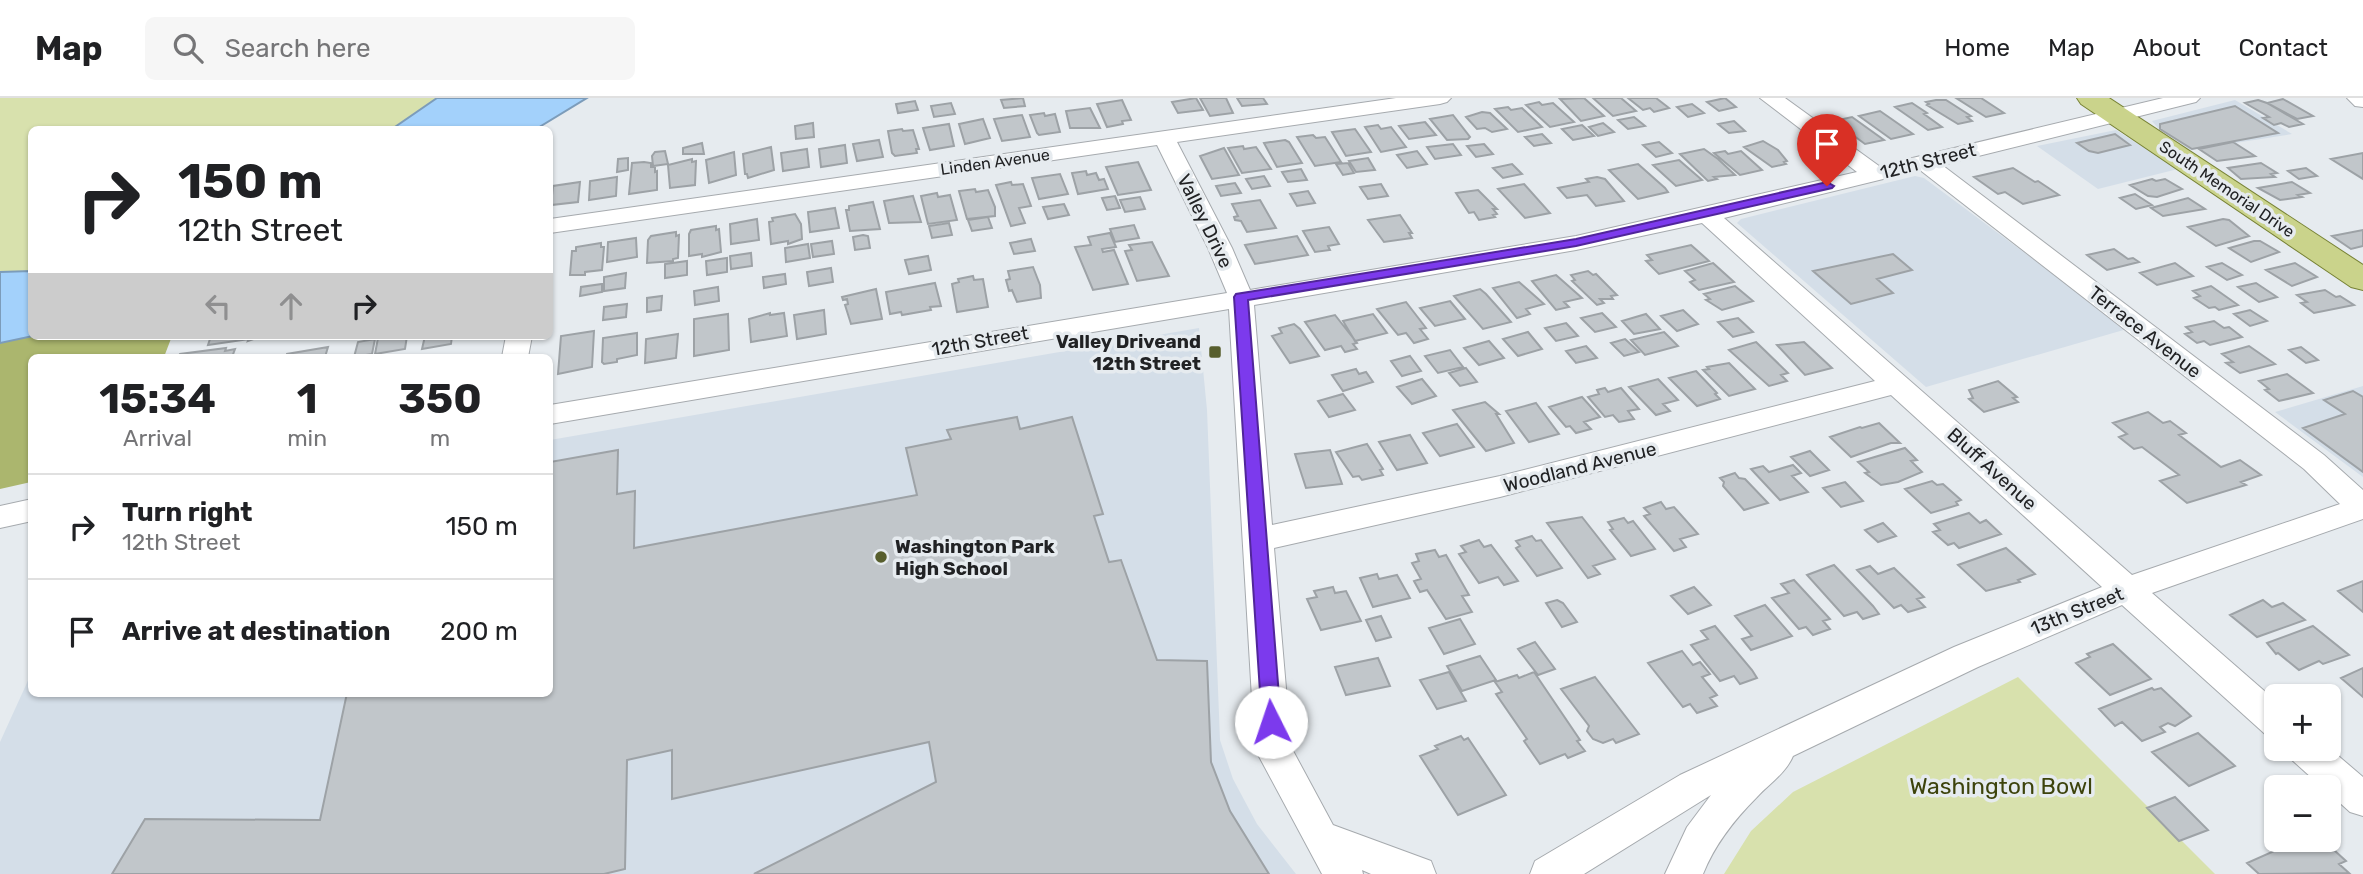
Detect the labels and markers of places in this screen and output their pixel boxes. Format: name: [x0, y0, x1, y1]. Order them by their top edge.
pin: [1797, 114, 1857, 186]
place label: Valley Driveand 12th Street: [1056, 330, 1201, 375]
marker: Valley Driveand 12th Street: [1207, 344, 1223, 360]
place label: Washington Park High School: [895, 535, 1055, 580]
marker: Washington Park High School: [873, 549, 889, 565]

